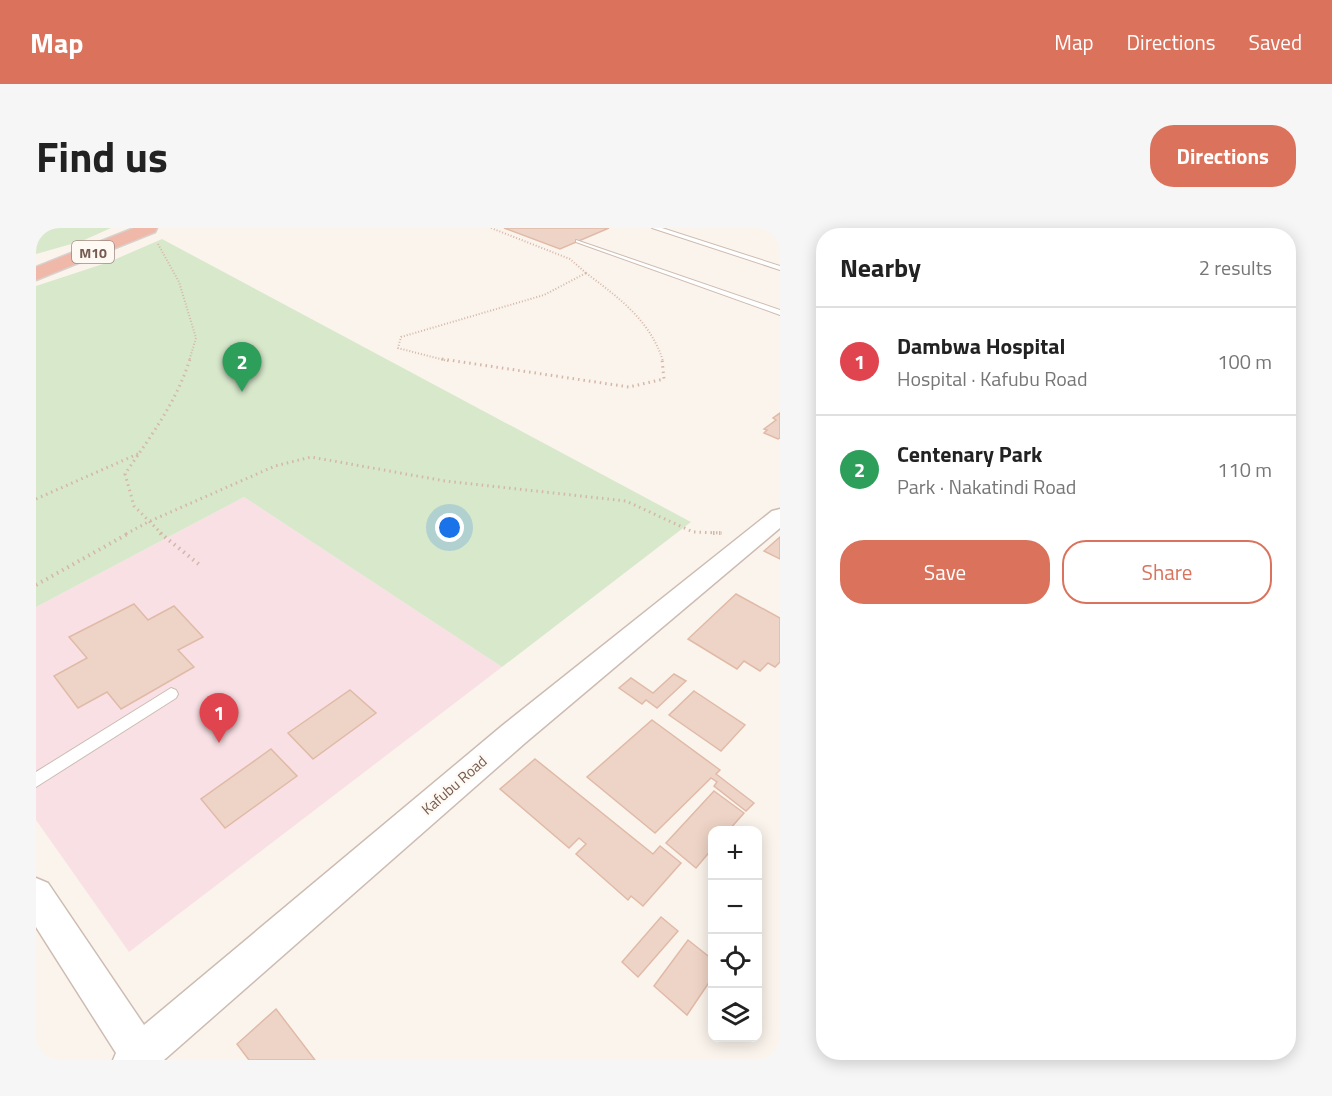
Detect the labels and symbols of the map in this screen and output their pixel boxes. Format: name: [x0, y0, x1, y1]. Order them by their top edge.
road number: M10: [72, 241, 114, 263]
pin: 2: [222, 342, 262, 392]
your location: [435, 513, 464, 542]
pin: 1: [200, 694, 238, 743]
street label: Kafubu Road: [416, 750, 492, 820]

